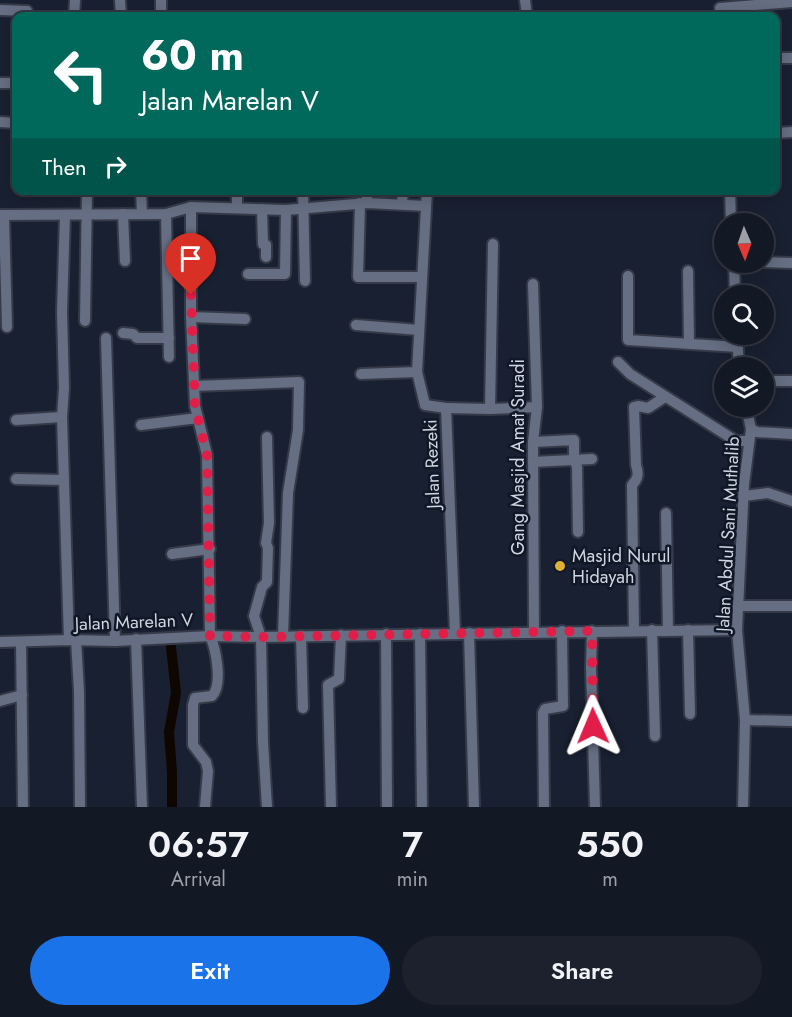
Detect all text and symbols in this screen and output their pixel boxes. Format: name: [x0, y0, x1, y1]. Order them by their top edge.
text: 60 m: [141, 25, 244, 86]
icon: left: [42, 36, 120, 114]
text: Jalan Marelan V: [141, 81, 319, 120]
icon: right: [99, 150, 132, 183]
text: Then: [42, 151, 87, 183]
north arrow: [714, 213, 774, 273]
map controls: [714, 213, 774, 417]
pin: [165, 233, 216, 295]
icon: arrive: [174, 242, 207, 275]
button: search: [714, 285, 774, 345]
button: layers: [714, 357, 774, 417]
street label: Gang Masjid Amat Suradi: [505, 359, 531, 555]
street label: Jalan Rezeki: [417, 419, 447, 511]
street label: Jalan Abdul Sani Muthalib: [710, 436, 746, 634]
place label: Masjid Nurul Hidayah: [572, 543, 671, 590]
marker: Masjid Nurul Hidayah: [553, 559, 567, 573]
street label: Jalan Marelan V: [72, 607, 194, 637]
position arrow: [561, 694, 625, 758]
text: 06:57: [148, 818, 249, 870]
text: 7: [402, 818, 423, 870]
text: 550: [576, 818, 644, 870]
text: Arrival: [171, 865, 226, 894]
text: min: [397, 865, 428, 894]
text: m: [602, 865, 618, 894]
button: Exit: [30, 936, 390, 1005]
button: Share: [402, 936, 762, 1005]

